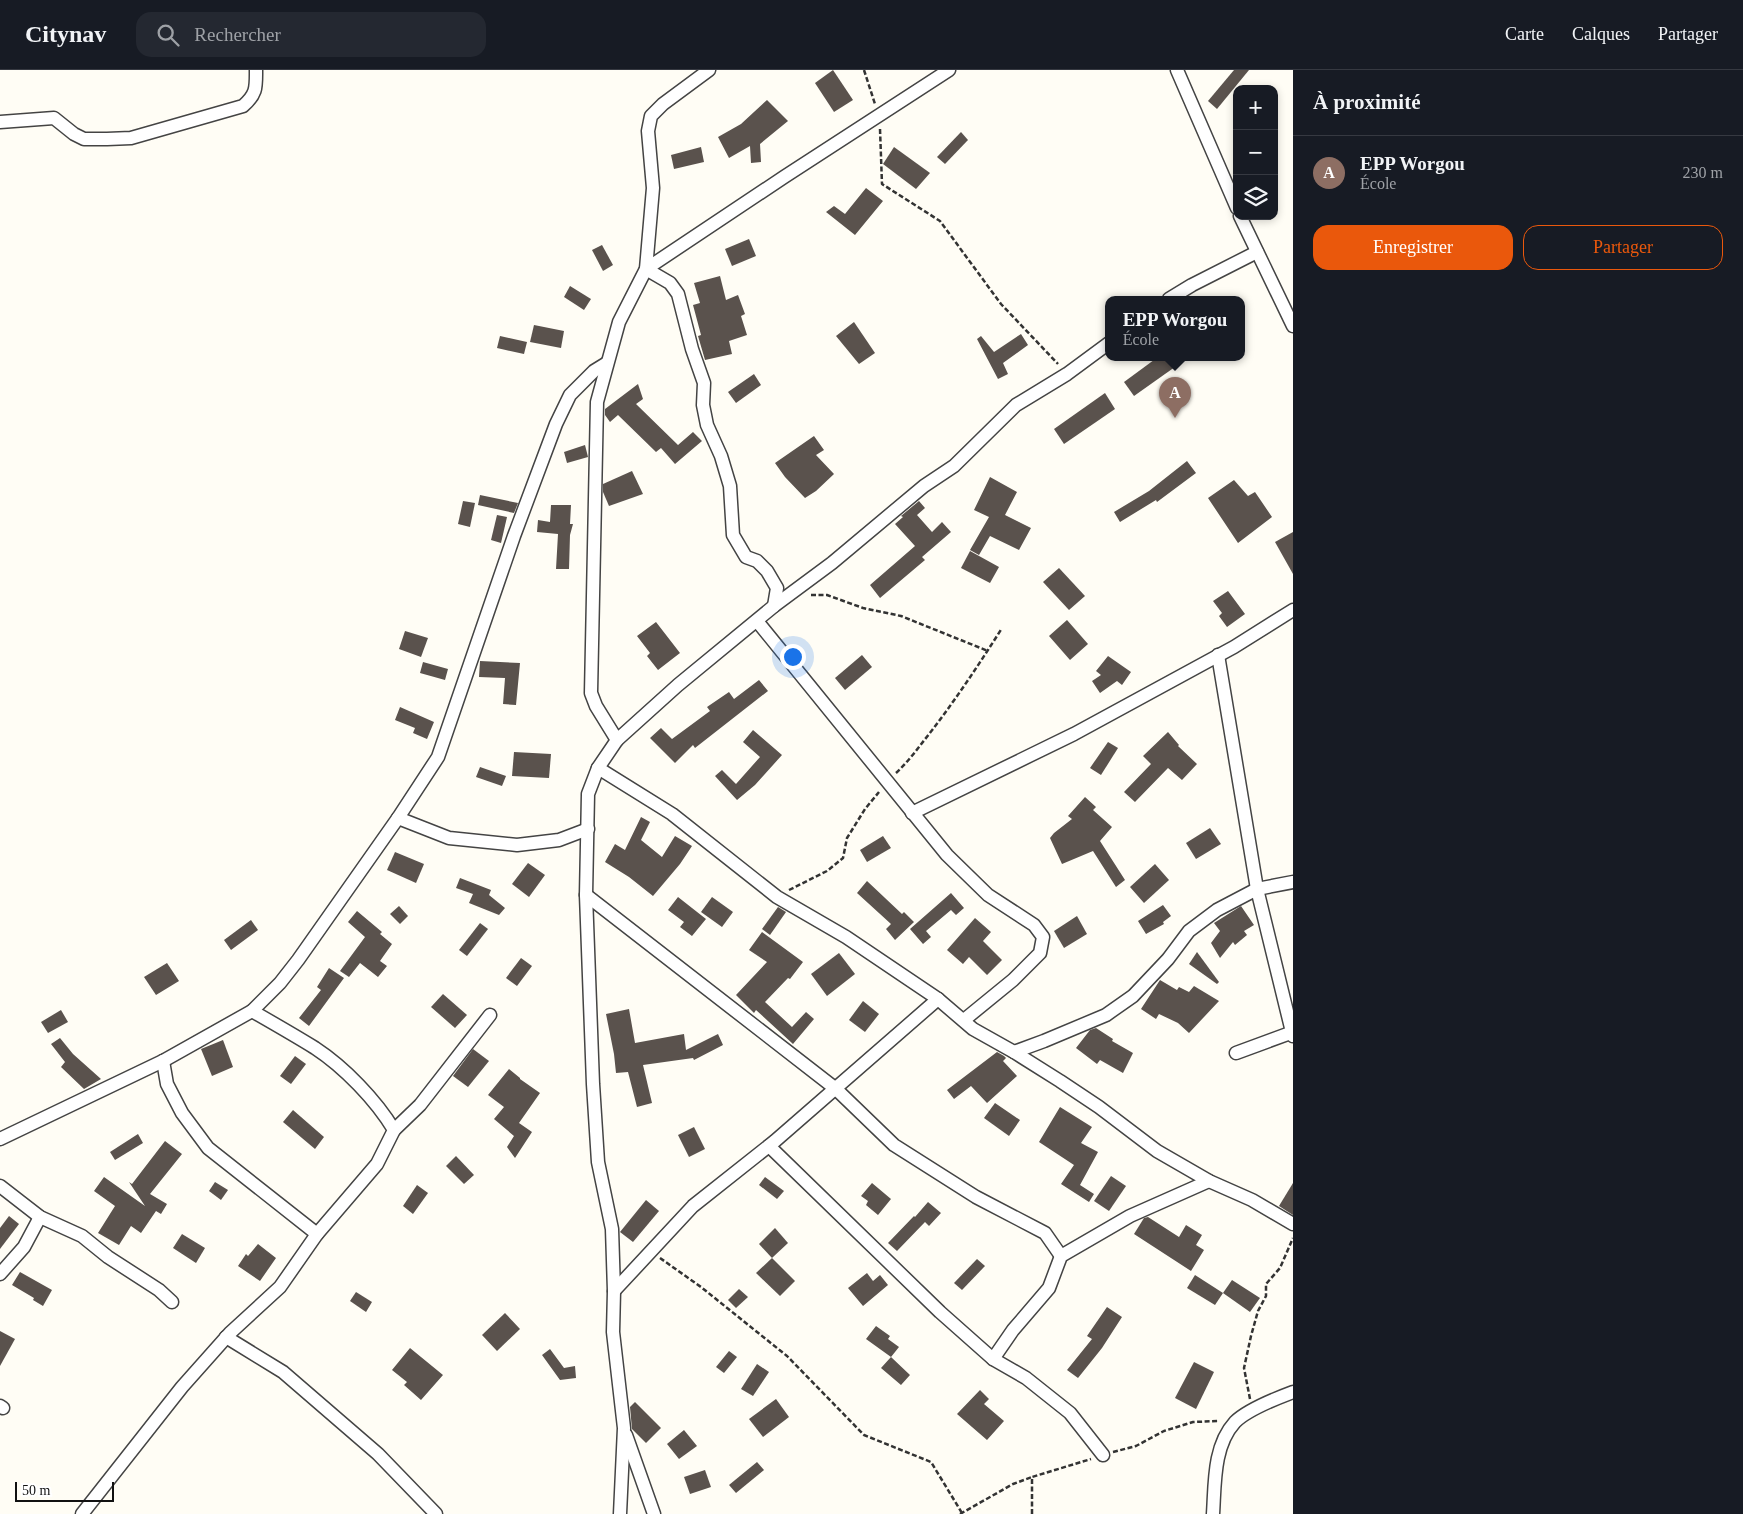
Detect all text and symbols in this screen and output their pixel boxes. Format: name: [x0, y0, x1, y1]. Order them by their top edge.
search box: [136, 12, 486, 57]
text: Citynav: [25, 21, 106, 47]
icon: search: [154, 21, 182, 49]
text: Rechercher: [194, 24, 281, 45]
text: Carte: [1505, 24, 1544, 44]
text: Calques: [1572, 24, 1630, 44]
text: Partager: [1658, 24, 1718, 44]
map controls: [1233, 85, 1278, 220]
button: +: [1233, 85, 1278, 130]
text: À proximité: [1313, 90, 1421, 114]
button: −: [1233, 130, 1278, 175]
text: EPP Worgou: [1360, 153, 1465, 174]
text: A: [1323, 164, 1335, 181]
text: 230 m: [1683, 164, 1723, 181]
button: layers: [1233, 175, 1278, 220]
text: École: [1360, 175, 1396, 192]
button: Enregistrer: [1313, 225, 1513, 270]
button: Partager: [1523, 225, 1723, 270]
popup: [1105, 296, 1245, 361]
text: EPP Worgou: [1123, 309, 1227, 330]
text: École: [1123, 331, 1159, 348]
pin: A: [1159, 377, 1191, 418]
your location: [780, 644, 806, 670]
scale bar: [15, 1479, 114, 1502]
text: 50 m: [22, 1483, 50, 1498]

